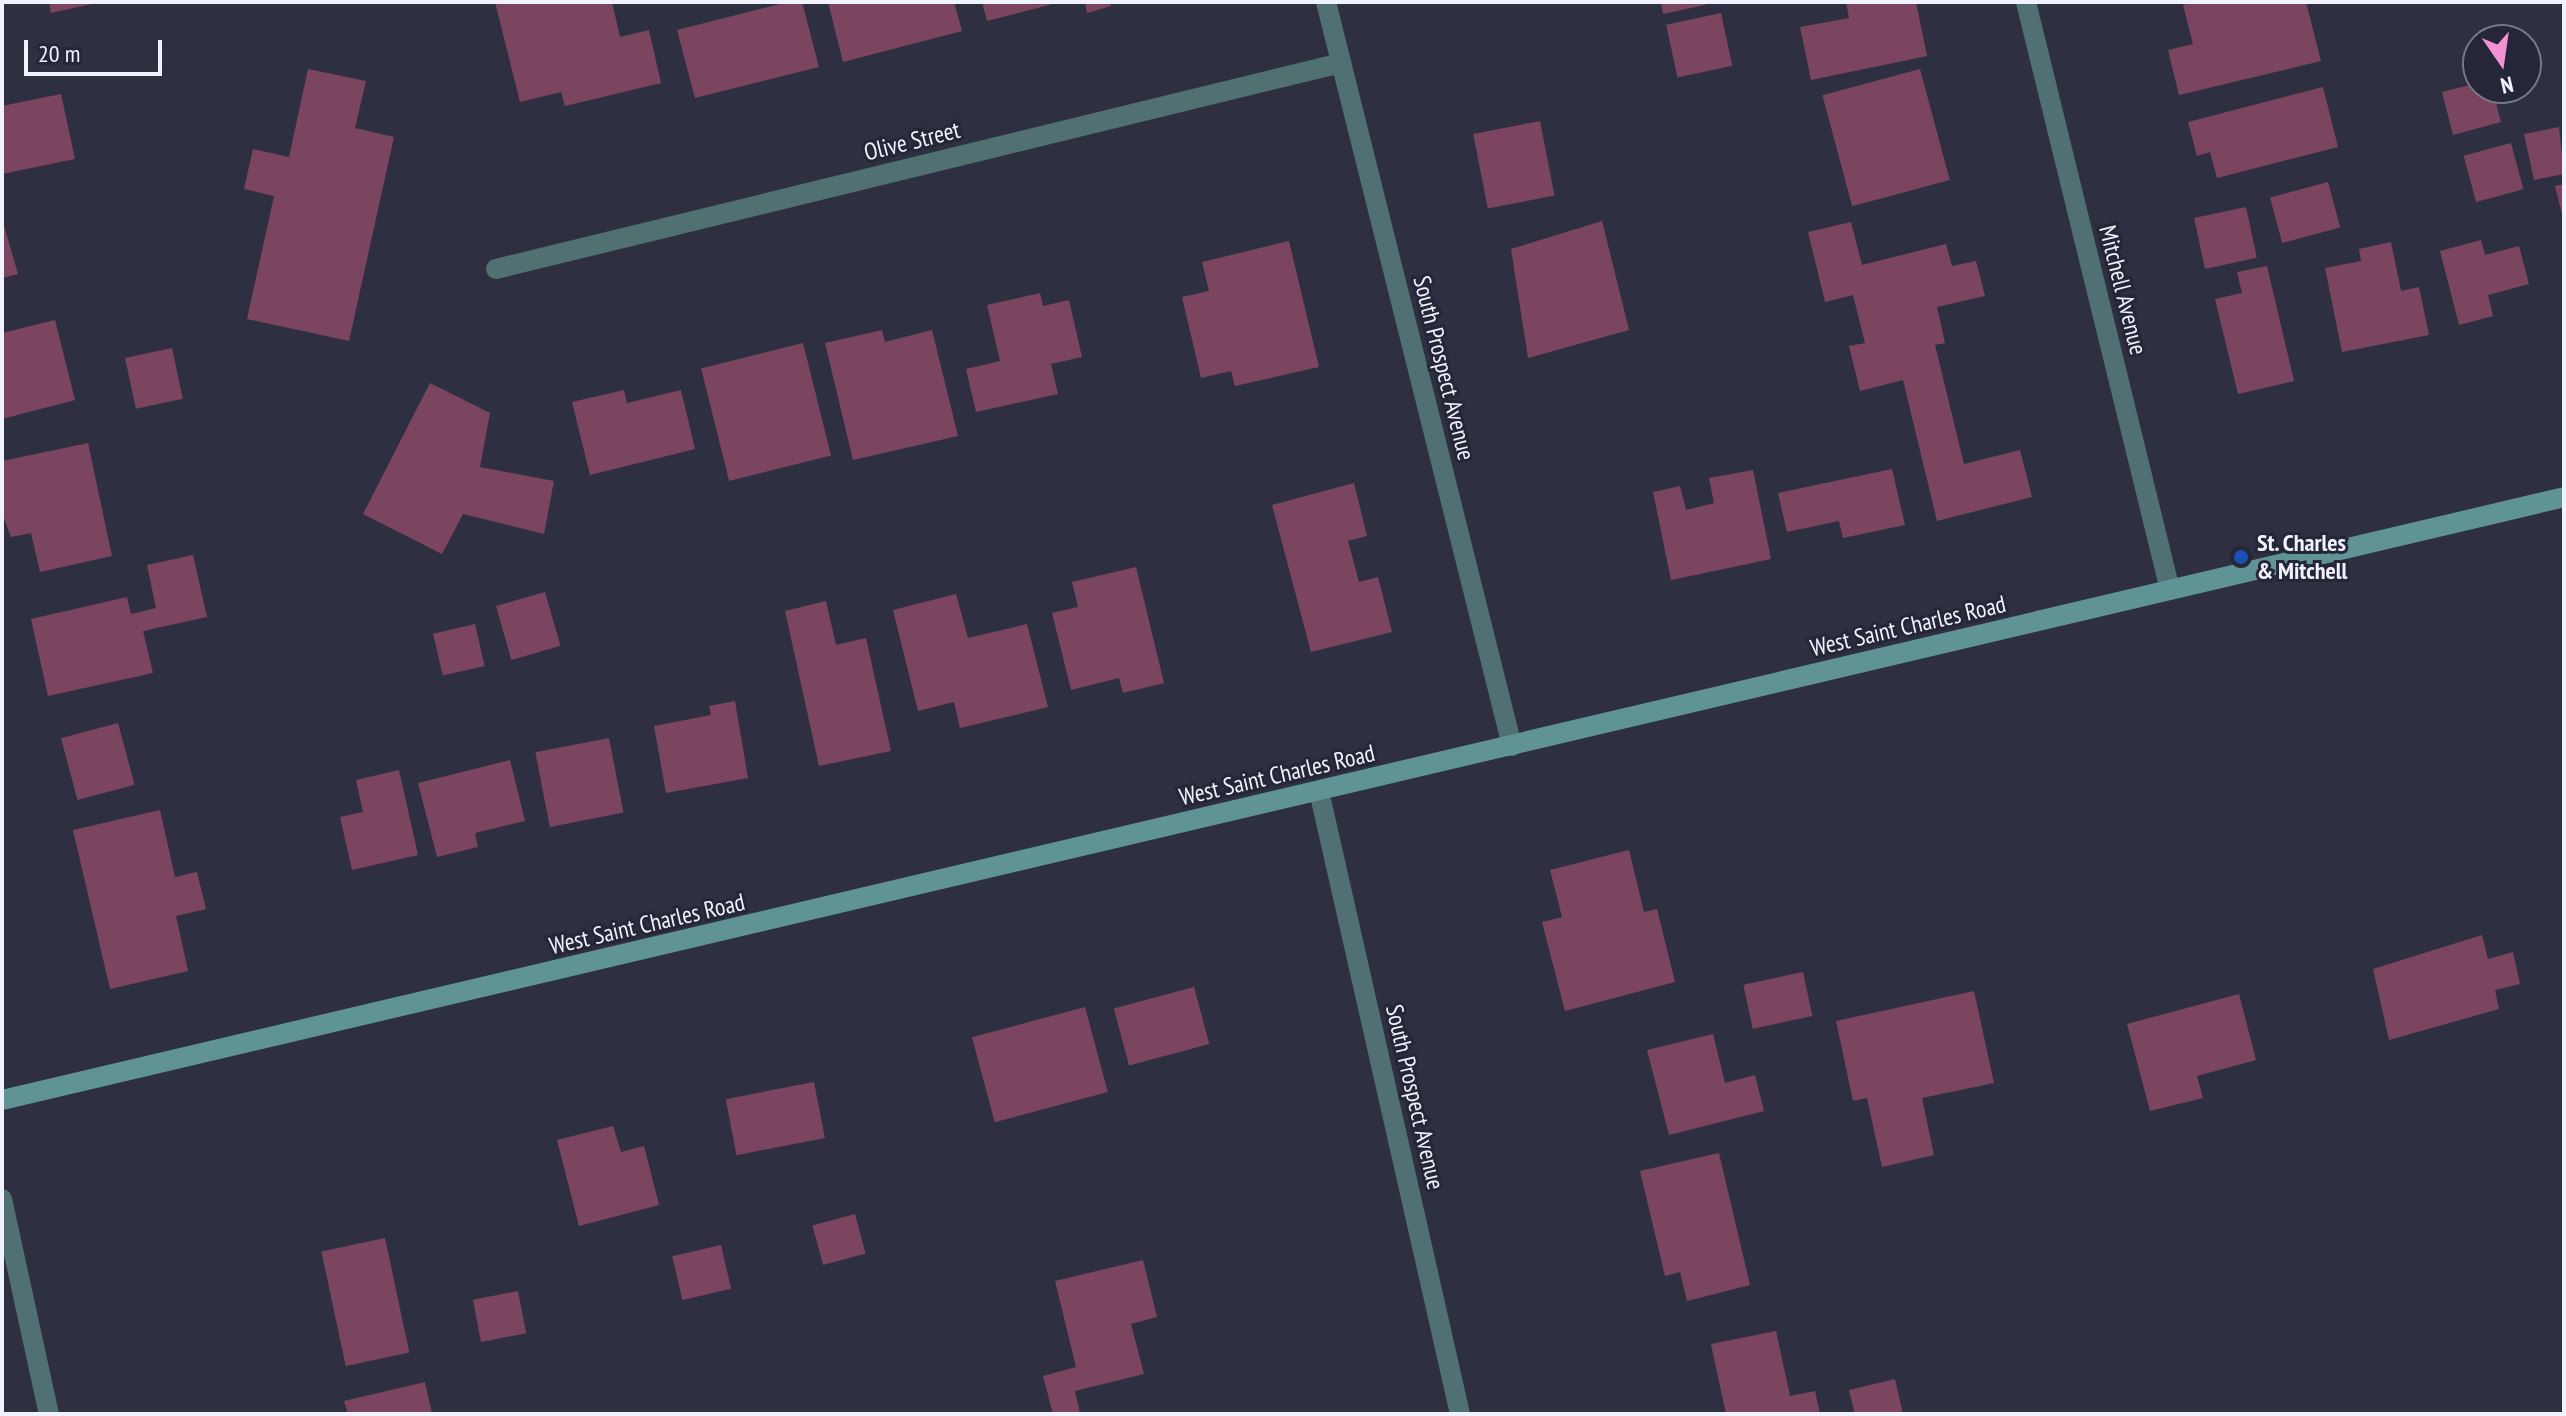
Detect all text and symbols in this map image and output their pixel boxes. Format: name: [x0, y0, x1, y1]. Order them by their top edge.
scale bar: [28, 24, 166, 74]
north arrow: [2462, 24, 2542, 104]
text: 20 m: [38, 38, 80, 69]
text: N: [2498, 70, 2516, 100]
street label: Olive Street: [861, 115, 963, 167]
street label: Mitchell Avenue: [2093, 222, 2153, 358]
street label: South Prospect Avenue: [1407, 273, 1481, 463]
place label: St. Charles & Mitchell: [2257, 529, 2348, 585]
marker: St. Charles & Mitchell: [2232, 548, 2250, 566]
street label: West Saint Charles Road: [1807, 590, 2009, 662]
street label: West Saint Charles Road: [1176, 739, 1378, 811]
street label: West Saint Charles Road: [546, 888, 748, 960]
street label: South Prospect Avenue: [1380, 1001, 1450, 1193]

